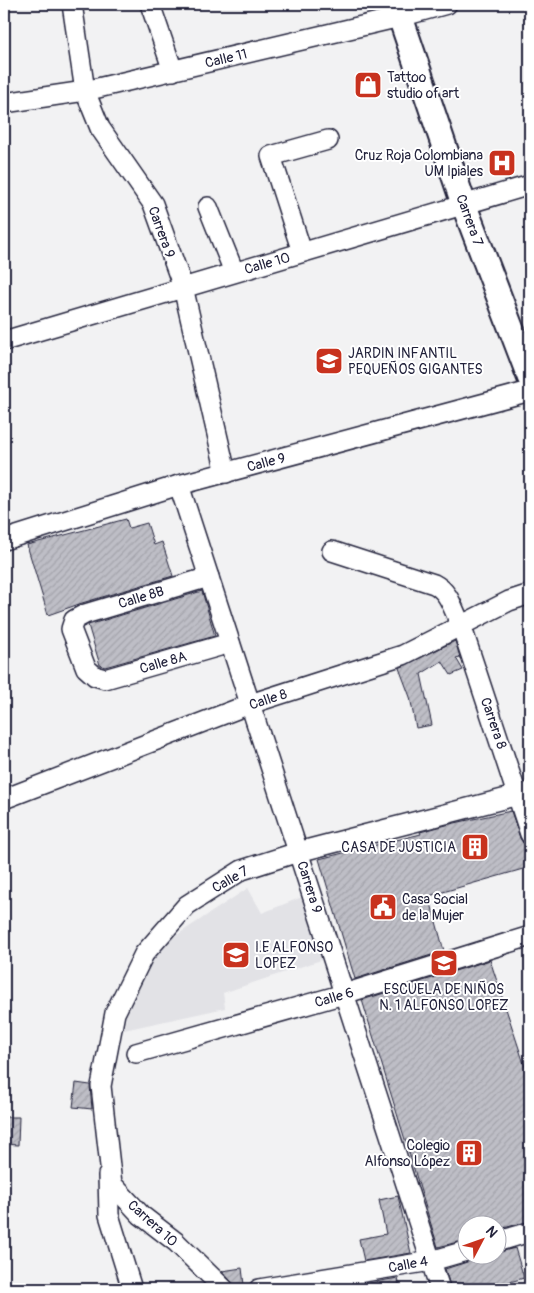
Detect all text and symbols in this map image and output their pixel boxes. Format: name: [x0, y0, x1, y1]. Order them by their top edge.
street label: Calle 11: [203, 45, 249, 72]
place label: Tattoo studio of art: [387, 69, 460, 102]
shop icon: Tattoo studio of art: [353, 70, 383, 100]
place label: Cruz Roja Colombiana UM Ipiales: [355, 147, 484, 180]
hospital icon: Cruz Roja Colombiana UM Ipiales: [487, 148, 517, 178]
street label: Carrera 7: [452, 192, 487, 249]
street label: Carrera 9: [144, 204, 179, 260]
street label: Calle 10: [242, 249, 292, 278]
place label: JARDIN INFANTIL PEQUEÑOS GIGANTES: [348, 345, 483, 378]
school or university icon: JARDIN INFANTIL PEQUEÑOS GIGANTES: [314, 346, 344, 376]
street label: Calle 9: [245, 449, 287, 476]
street label: Calle 8B: [116, 582, 166, 612]
street label: Calle 8A: [138, 648, 189, 677]
street label: Calle 8: [247, 685, 289, 714]
street label: Carrera 8: [477, 695, 510, 751]
building icon: CASA DE JUSTICIA: [460, 832, 490, 862]
place label: CASA DE JUSTICIA: [341, 839, 456, 856]
street label: Carrera 9: [293, 859, 326, 915]
street label: Calle 7: [209, 862, 252, 897]
place label: Casa Social de la Mujer: [402, 891, 468, 924]
public building icon: Casa Social de la Mujer: [368, 892, 398, 922]
place label: I.E ALFONSO LOPEZ: [255, 939, 333, 972]
school or university icon: I.E ALFONSO LOPEZ: [221, 940, 251, 970]
school or university icon: ESCUELA DE NIÑOS N. 1 ALFONSO LOPEZ: [429, 948, 459, 978]
place label: ESCUELA DE NIÑOS N. 1 ALFONSO LOPEZ: [379, 980, 509, 1014]
street label: Calle 6: [313, 984, 356, 1011]
place label: Colegio Alfonso López: [365, 1137, 450, 1170]
building icon: Colegio Alfonso López: [454, 1138, 484, 1168]
street label: Carrera 10: [124, 1197, 181, 1250]
north arrow: [456, 1216, 506, 1266]
text: N: [482, 1223, 501, 1241]
street label: Calle 4: [387, 1253, 429, 1276]

